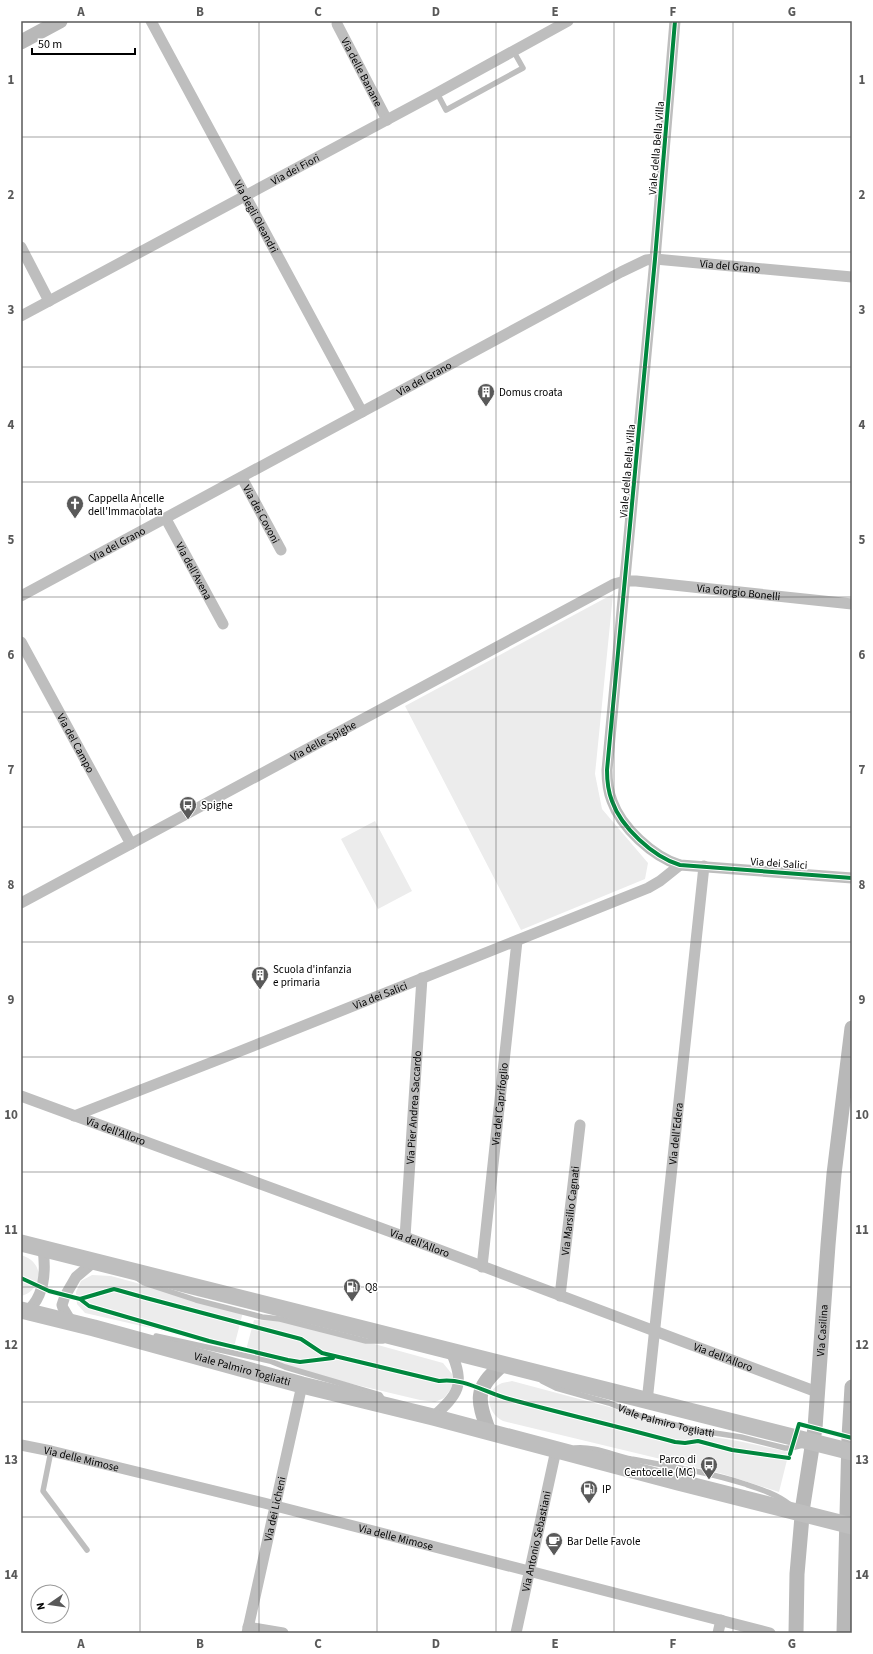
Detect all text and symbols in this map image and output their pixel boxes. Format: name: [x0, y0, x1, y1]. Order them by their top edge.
text: A: [76, 3, 85, 21]
text: B: [196, 3, 204, 21]
text: C: [314, 3, 322, 21]
text: D: [432, 3, 440, 21]
text: E: [551, 3, 559, 21]
text: F: [670, 3, 677, 21]
text: G: [788, 3, 796, 21]
scale bar: [32, 30, 135, 56]
street label: Via delle Banane: [337, 35, 386, 110]
text: 50 m: [38, 36, 62, 53]
text: 1: [8, 71, 15, 89]
text: 1: [859, 71, 866, 89]
street label: Viale della Bella Villa: [645, 101, 668, 196]
street label: Via dei Fiori: [268, 150, 322, 189]
street label: Via degli Oleandri: [230, 178, 282, 256]
text: 2: [8, 186, 15, 204]
text: 2: [859, 186, 866, 204]
street label: Via del Grano: [699, 256, 761, 277]
text: 3: [8, 301, 15, 319]
text: 3: [859, 301, 866, 319]
street label: Via del Grano: [394, 358, 455, 400]
building icon: Domus croata: [476, 382, 496, 407]
place label: Domus croata: [499, 385, 563, 400]
text: 4: [8, 416, 15, 434]
text: 4: [859, 416, 866, 434]
street label: Viale della Bella Villa: [616, 424, 639, 519]
street label: Via dei Covoni: [239, 482, 283, 546]
place label: Cappella Ancelle dell'Immacolata: [88, 491, 165, 519]
church icon: Cappella Ancelle dell'Immacolata: [65, 494, 85, 519]
street label: Via del Grano: [88, 523, 148, 565]
text: 5: [8, 531, 15, 549]
text: 5: [859, 531, 866, 549]
street label: Via dell'Avena: [172, 540, 215, 603]
street label: Via Giorgio Bonelli: [696, 581, 781, 604]
text: 6: [8, 646, 15, 664]
text: 6: [859, 646, 866, 664]
street label: Via del Campo: [53, 711, 98, 776]
street label: Via delle Spighe: [288, 717, 359, 765]
text: 7: [8, 761, 15, 779]
text: 7: [859, 761, 866, 779]
bus stop icon: Spighe: [178, 795, 198, 820]
place label: Spighe: [201, 798, 233, 813]
street label: Via dei Salici: [750, 854, 808, 873]
text: 8: [8, 876, 15, 894]
text: 8: [859, 876, 866, 894]
place label: Scuola d'infanzia e primaria: [273, 962, 351, 990]
building icon: Scuola d'infanzia e primaria: [250, 965, 270, 990]
street label: Via dei Salici: [351, 978, 410, 1013]
text: 9: [8, 991, 15, 1009]
text: 9: [859, 991, 866, 1009]
street label: Via Pier Andrea Saccardo: [403, 1050, 425, 1165]
street label: Via del Caprifoglio: [488, 1062, 512, 1146]
street label: Via dell'Edera: [665, 1102, 687, 1165]
text: 10: [4, 1106, 18, 1124]
text: 10: [855, 1106, 869, 1124]
street label: Via dell'Alloro: [84, 1113, 148, 1149]
street label: Via Marsilio Cagnati: [558, 1165, 583, 1256]
text: 11: [4, 1221, 18, 1239]
text: 11: [855, 1221, 869, 1239]
street label: Via dell'Alloro: [388, 1225, 452, 1261]
fuel station icon: Q8: [342, 1277, 362, 1302]
place label: Q8: [365, 1280, 378, 1295]
street label: Via Casilina: [813, 1304, 832, 1357]
text: 12: [4, 1336, 18, 1354]
text: 12: [855, 1336, 869, 1354]
street label: Via dell'Alloro: [691, 1339, 755, 1375]
street label: Viale Palmiro Togliatti: [192, 1349, 292, 1390]
street label: Viale Palmiro Togliatti: [616, 1400, 716, 1441]
street label: Via delle Mimose: [43, 1443, 121, 1475]
text: 13: [4, 1451, 18, 1469]
text: 13: [855, 1451, 869, 1469]
place label: Parco di Centocelle (MC): [624, 1452, 696, 1480]
bus stop icon: Parco di Centocelle (MC): [699, 1455, 719, 1480]
street label: Via dei Licheni: [261, 1475, 289, 1543]
fuel station icon: IP: [579, 1479, 599, 1504]
place label: IP: [602, 1482, 611, 1497]
street label: Via Antonio Sebastiani: [518, 1490, 555, 1593]
street label: Via delle Mimose: [357, 1521, 435, 1554]
cafe icon: Bar Delle Favole: [544, 1531, 564, 1556]
place label: Bar Delle Favole: [567, 1534, 641, 1549]
text: 14: [4, 1566, 18, 1584]
text: 14: [855, 1566, 869, 1584]
north arrow: [30, 1584, 70, 1624]
text: N: [33, 1601, 49, 1611]
text: A: [76, 1635, 85, 1653]
text: B: [196, 1635, 204, 1653]
text: C: [314, 1635, 322, 1653]
text: D: [432, 1635, 440, 1653]
text: E: [551, 1635, 559, 1653]
text: F: [670, 1635, 677, 1653]
text: G: [788, 1635, 796, 1653]

